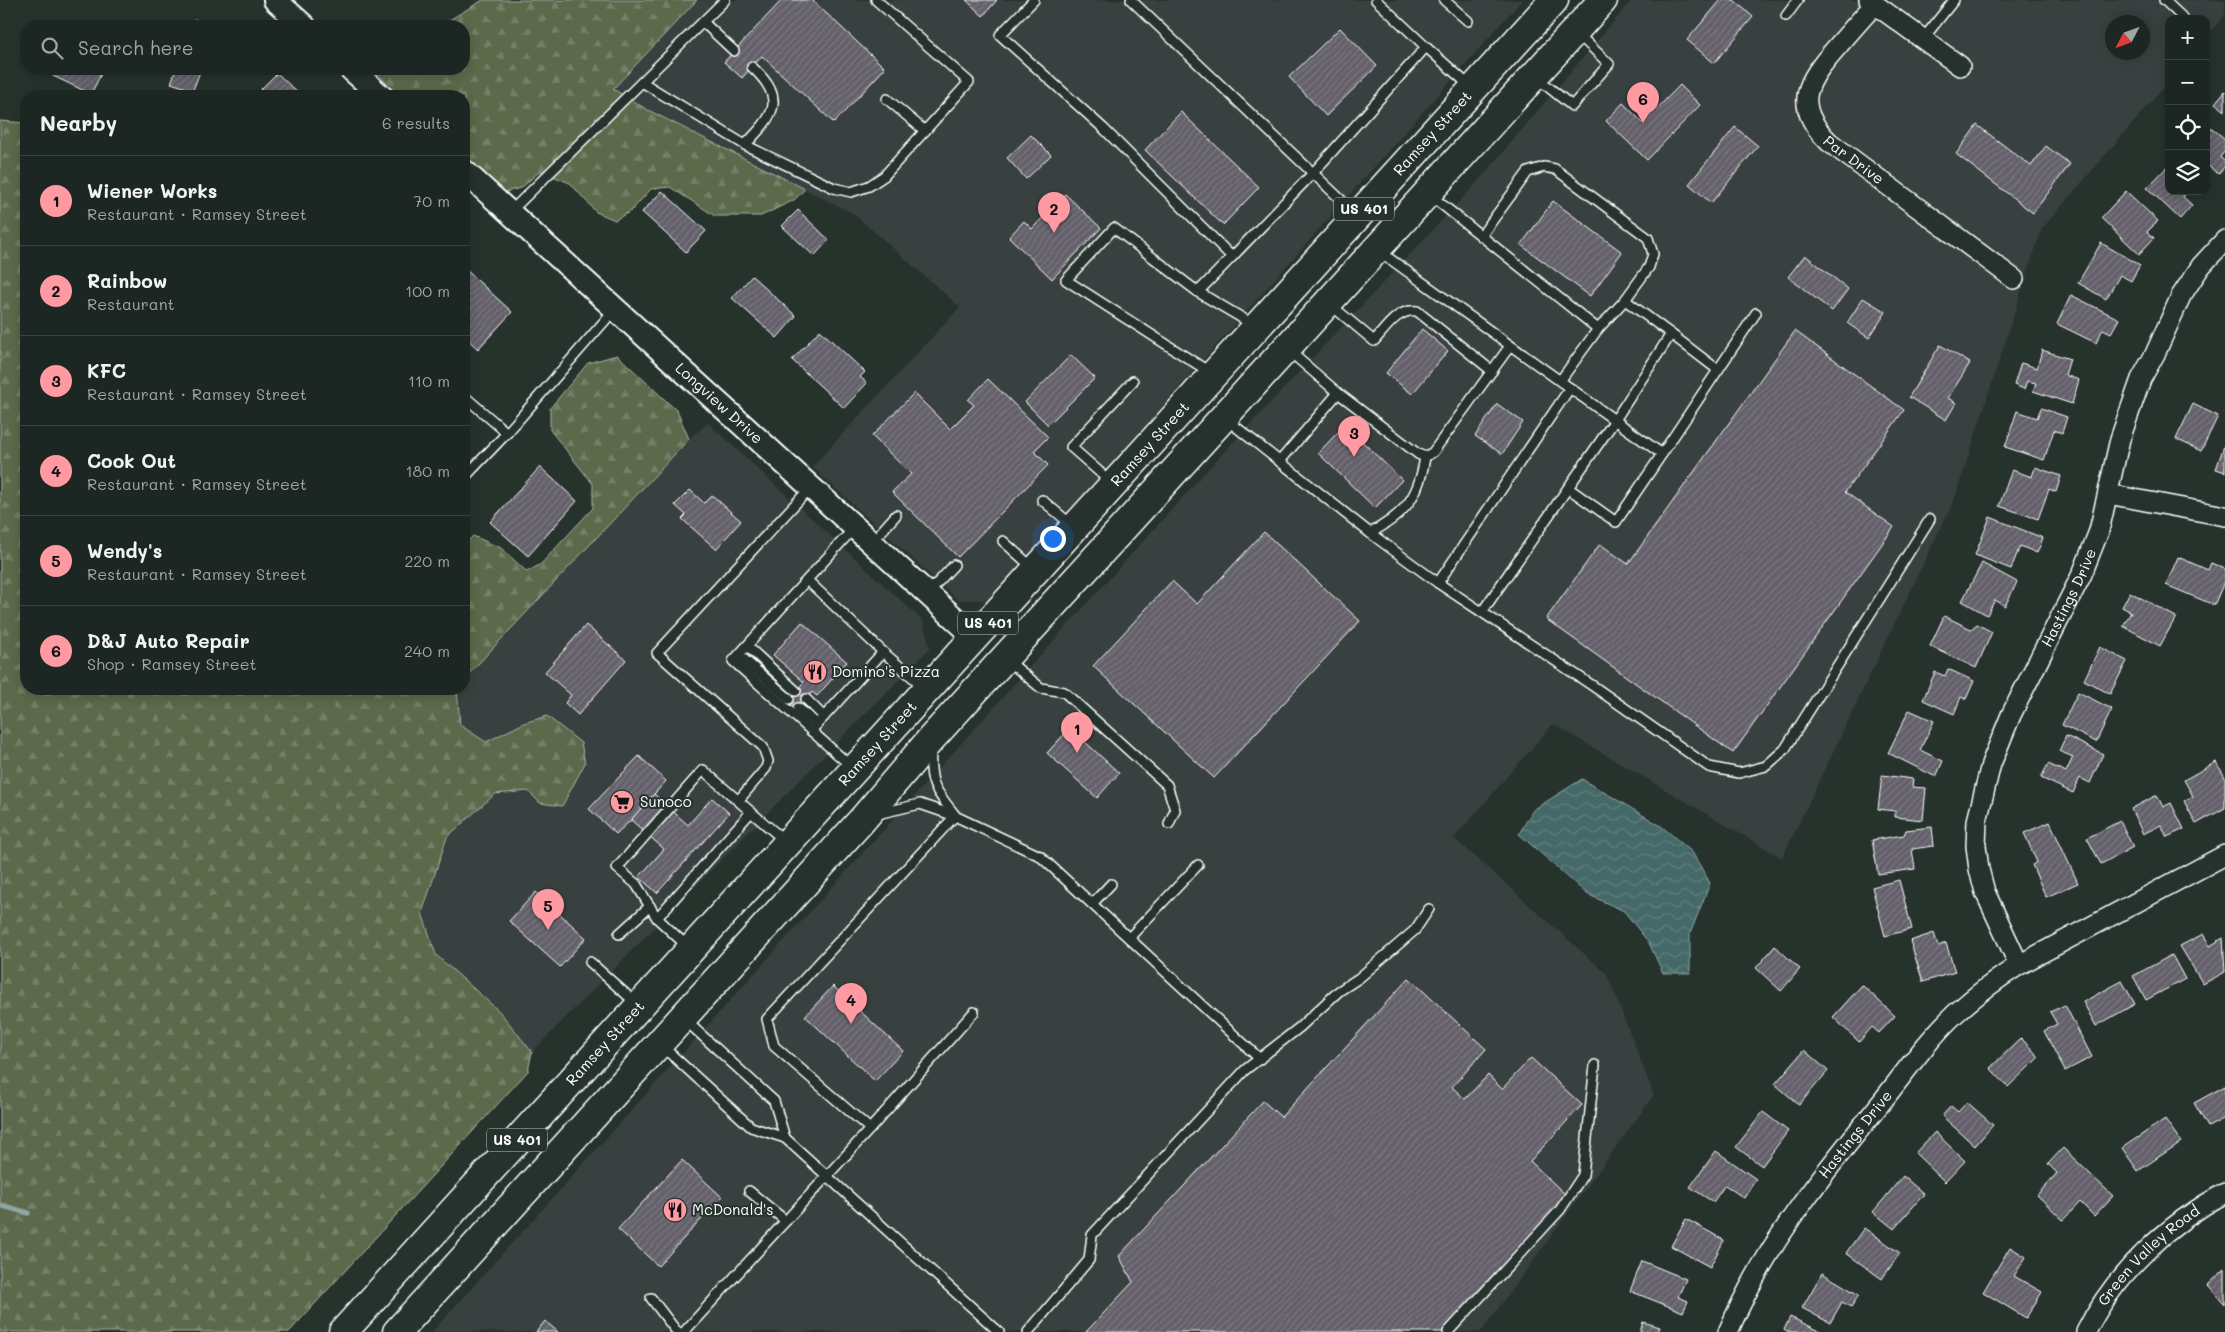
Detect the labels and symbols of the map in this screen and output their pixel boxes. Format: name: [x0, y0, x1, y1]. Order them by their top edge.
north arrow: [2105, 15, 2150, 60]
pin: 6: [1627, 82, 1659, 123]
street label: Ramsey Street: [1388, 86, 1476, 179]
street label: Par Drive: [1819, 131, 1888, 188]
pin: 2: [1038, 192, 1070, 233]
road number: US 401: [1334, 198, 1394, 220]
street label: Longview Drive: [672, 358, 768, 448]
street label: Ramsey Street: [1106, 397, 1193, 490]
pin: 3: [1338, 416, 1370, 457]
your location: [1040, 526, 1066, 552]
street label: Hastings Drive: [2036, 545, 2100, 650]
road number: US 401: [958, 612, 1018, 634]
restaurant icon: Domino's Pizza: [802, 659, 828, 685]
place label: Domino's Pizza: [832, 661, 940, 681]
street label: Ramsey Street: [833, 696, 921, 790]
pin: 1: [1061, 712, 1093, 753]
supermarket icon: Sunoco: [609, 789, 635, 815]
place label: Sunoco: [640, 791, 692, 811]
pin: 5: [532, 889, 564, 930]
pin: 4: [835, 983, 867, 1024]
street label: Ramsey Street: [561, 996, 648, 1089]
street label: Hastings Drive: [1813, 1086, 1896, 1182]
road number: US 401: [487, 1128, 547, 1152]
restaurant icon: McDonald's: [662, 1197, 688, 1223]
place label: McDonald's: [692, 1199, 774, 1219]
street label: Green Valley Road: [2093, 1200, 2203, 1309]

